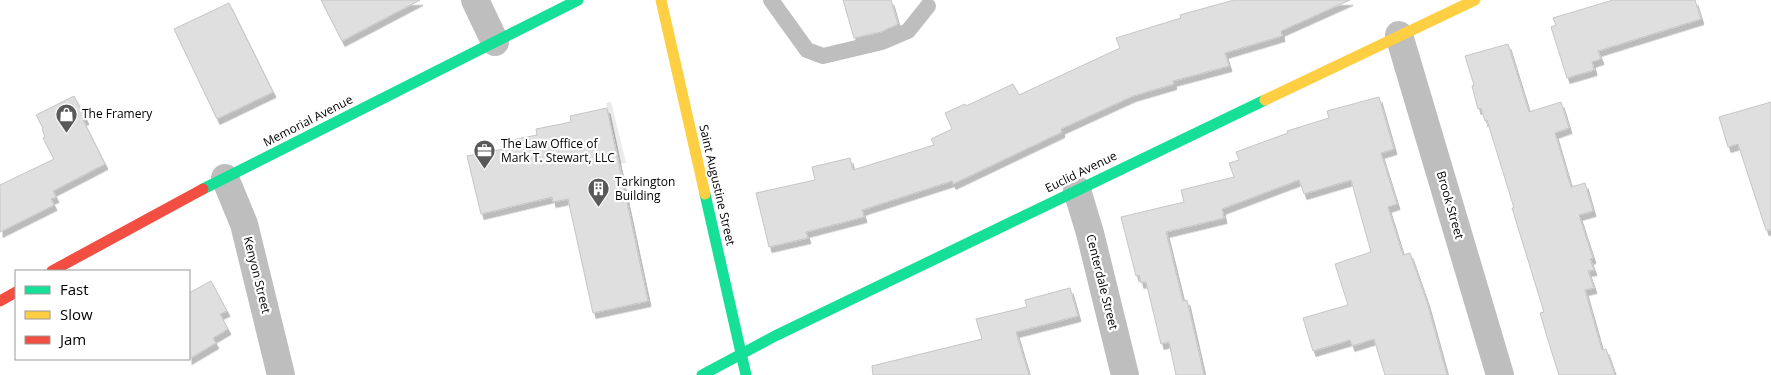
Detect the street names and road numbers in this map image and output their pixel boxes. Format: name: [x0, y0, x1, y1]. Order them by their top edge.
street label: Memorial Avenue: [260, 91, 356, 150]
street label: Saint Augustine Street: [695, 123, 740, 247]
street label: Euclid Avenue: [1042, 147, 1120, 196]
street label: Brook Street: [1433, 169, 1468, 241]
street label: Centerdale Street: [1082, 232, 1123, 331]
street label: Kenyon Street: [240, 235, 275, 315]

